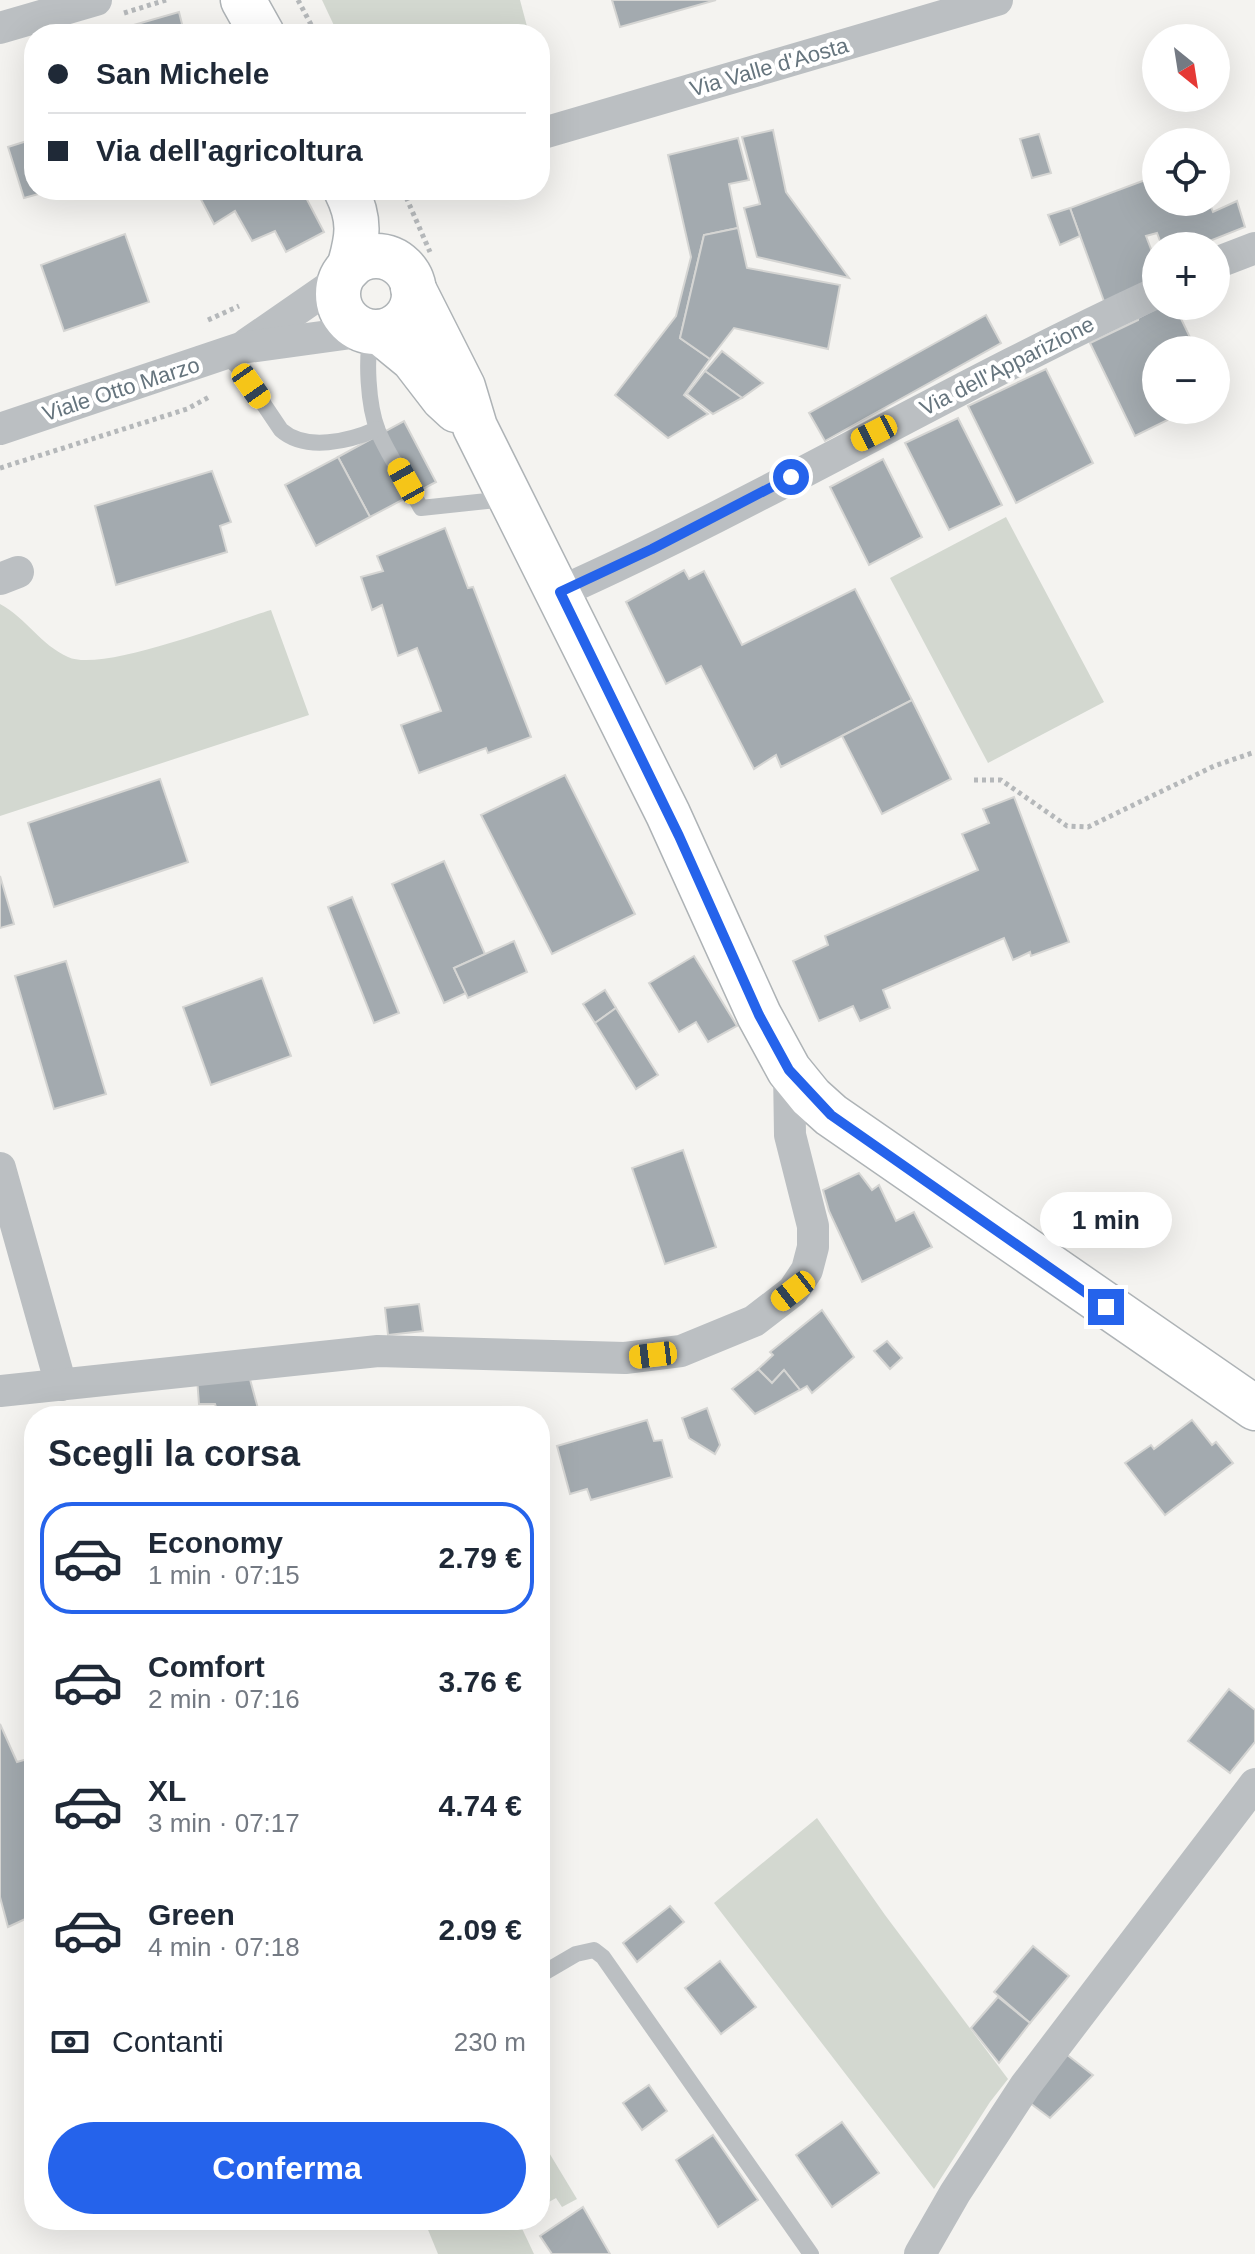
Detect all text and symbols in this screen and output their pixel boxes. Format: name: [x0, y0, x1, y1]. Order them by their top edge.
north arrow: [1142, 24, 1230, 112]
map controls: [1142, 24, 1230, 424]
street label: Via Valle d'Aosta: [687, 32, 852, 102]
text: San Michele: [96, 57, 269, 90]
button: locate: [1142, 128, 1230, 216]
text: Via dell'agricoltura: [96, 134, 363, 167]
button: +: [1142, 232, 1230, 320]
street label: Via dell'Apparizione: [916, 311, 1098, 421]
button: −: [1142, 336, 1230, 424]
street label: Viale Otto Marzo: [39, 352, 203, 426]
car: [227, 359, 275, 413]
car: [847, 411, 901, 455]
car: [384, 454, 428, 508]
route start: [773, 459, 809, 495]
callout: 1 min: [1040, 1191, 1172, 1247]
text: 1 min: [1072, 1205, 1140, 1235]
car: [767, 1267, 819, 1315]
route end: [1088, 1289, 1124, 1325]
car: [628, 1340, 678, 1370]
text: Scegli la corsa: [48, 1433, 300, 1474]
icon: car: [52, 1522, 124, 1594]
text: Economy: [148, 1526, 283, 1559]
text: 2.79 €: [439, 1541, 522, 1574]
text: 1 min · 07:15: [148, 1560, 300, 1590]
icon: car: [52, 1646, 124, 1718]
text: Comfort: [148, 1650, 265, 1683]
text: 3.76 €: [439, 1665, 522, 1698]
text: 2 min · 07:16: [148, 1684, 300, 1714]
icon: car: [52, 1770, 124, 1842]
text: XL: [148, 1774, 186, 1807]
text: 4.74 €: [439, 1789, 522, 1822]
text: 3 min · 07:17: [148, 1808, 300, 1838]
icon: car: [52, 1894, 124, 1966]
text: Green: [148, 1898, 235, 1931]
text: 2.09 €: [439, 1913, 522, 1946]
text: 4 min · 07:18: [148, 1932, 300, 1962]
icon: cash: [48, 2020, 92, 2064]
text: Contanti: [112, 2025, 224, 2058]
text: 230 m: [454, 2027, 526, 2057]
button: Conferma: [48, 2122, 526, 2214]

